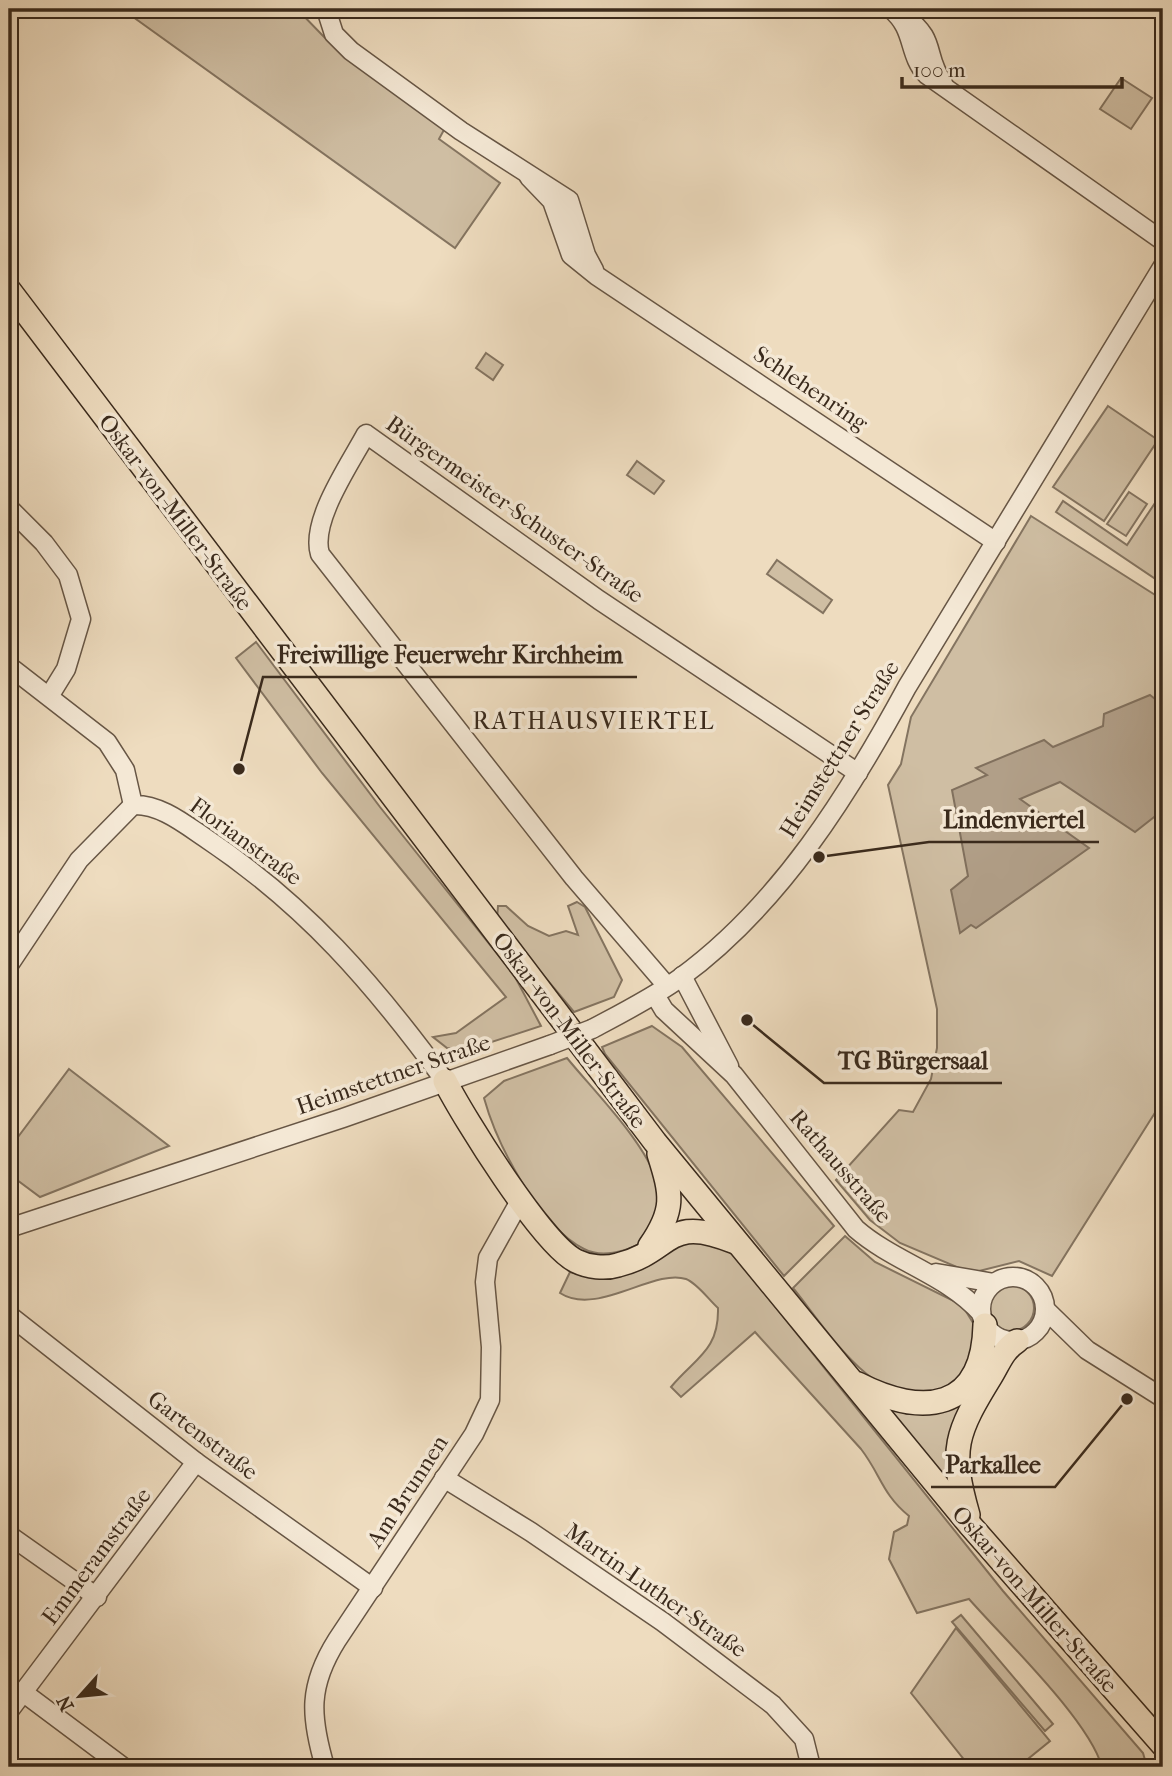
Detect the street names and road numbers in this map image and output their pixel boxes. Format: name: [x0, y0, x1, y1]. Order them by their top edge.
street label: Schlehenring: [748, 340, 874, 437]
street label: Oskar-von-Miller-Straße: [93, 409, 258, 616]
street label: Bürgermeister-Schuster-Straße: [381, 410, 649, 609]
street label: Heimstettner Straße: [774, 656, 905, 843]
street label: Florianstraße: [184, 792, 307, 891]
street label: Oskar-von-Miller-Straße: [487, 927, 652, 1134]
street label: Heimstettner Straße: [293, 1029, 494, 1120]
street label: Rathausstraße: [784, 1104, 897, 1229]
street label: Gartenstraße: [142, 1385, 263, 1486]
street label: Am Brunnen: [361, 1430, 454, 1553]
street label: Emmeramstraße: [36, 1483, 157, 1630]
street label: Oskar-von-Miller-Straße: [946, 1500, 1123, 1698]
street label: Martin-Luther-Straße: [560, 1518, 752, 1663]

